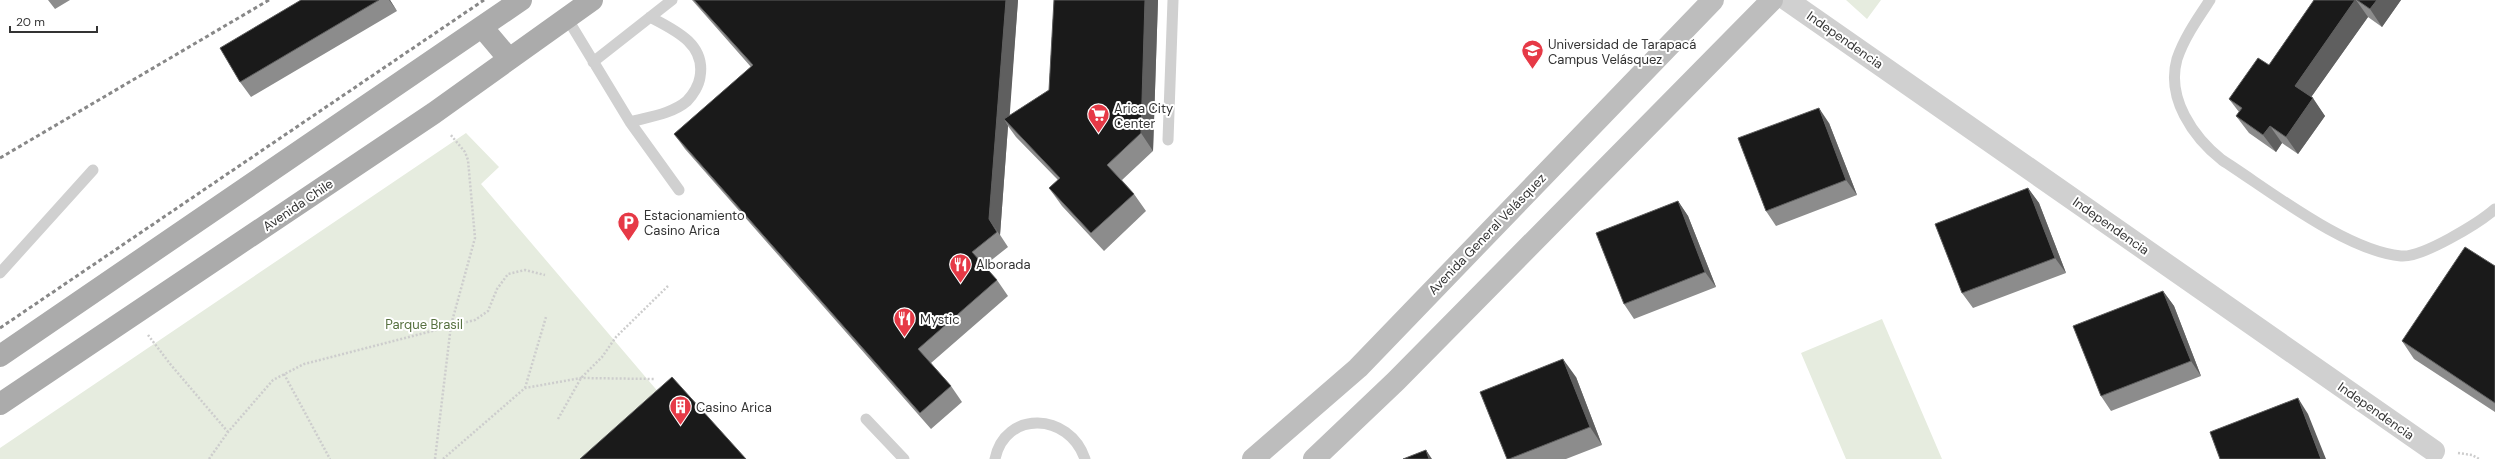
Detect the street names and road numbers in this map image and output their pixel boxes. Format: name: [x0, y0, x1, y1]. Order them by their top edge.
street label: Independencia: [1803, 7, 1887, 73]
street label: Avenida General Velásquez: [1425, 170, 1549, 298]
street label: Avenida Chile: [260, 175, 336, 235]
street label: Independencia: [2069, 193, 2153, 259]
street label: Independencia: [2334, 378, 2418, 444]

